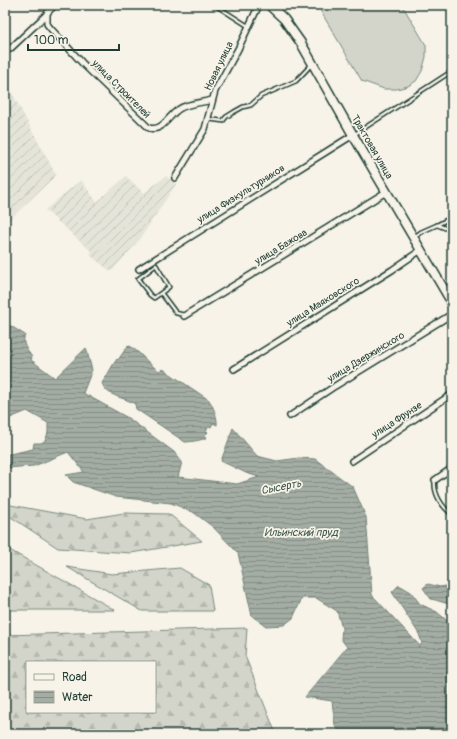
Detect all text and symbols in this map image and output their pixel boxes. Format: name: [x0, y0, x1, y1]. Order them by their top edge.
scale bar: [28, 26, 119, 52]
text: 100 m: [34, 33, 69, 48]
street label: Новая улица: [202, 39, 236, 92]
street label: улица Строителей: [89, 57, 153, 121]
street label: Трактовая улица: [349, 113, 395, 181]
street label: улица Физкультурников: [194, 162, 287, 226]
street label: улица Бажова: [252, 226, 310, 268]
street label: улица Маяковского: [284, 274, 362, 330]
street label: улица Дзержинского: [324, 329, 407, 385]
street label: улица Фрунзе: [369, 399, 424, 441]
water label: Сысерть: [260, 477, 303, 497]
water label: Ильинский пруд: [264, 526, 339, 539]
legend: [26, 661, 156, 713]
text: Road: [62, 670, 87, 685]
text: Water: [62, 690, 93, 705]

